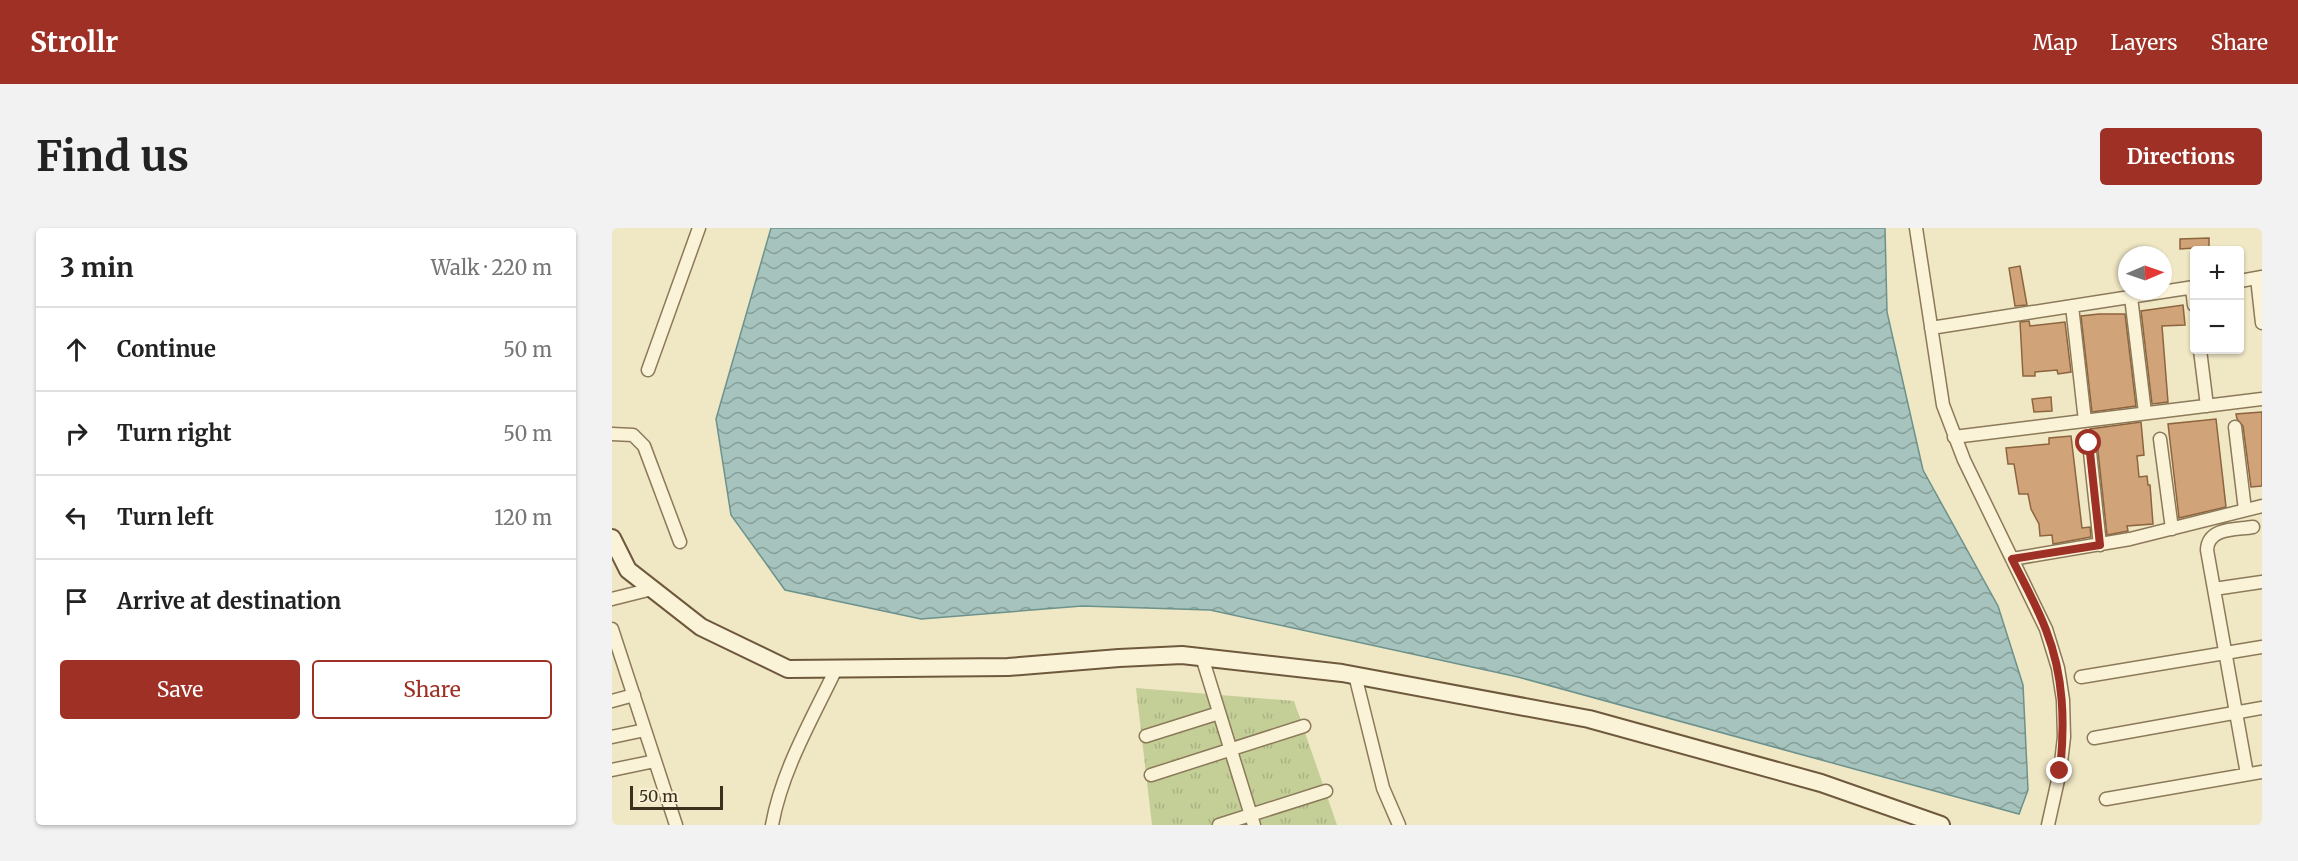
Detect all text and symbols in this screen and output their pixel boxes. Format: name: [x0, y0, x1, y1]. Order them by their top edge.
text: Strollr: [30, 24, 118, 60]
text: Map: [2033, 29, 2078, 56]
text: Layers: [2111, 29, 2178, 56]
text: Share: [2211, 29, 2268, 56]
button: Directions: [2100, 128, 2262, 185]
text: Find us: [36, 130, 189, 182]
north arrow: [2118, 246, 2172, 300]
map controls: [2190, 246, 2244, 354]
button: +: [2190, 246, 2244, 300]
text: 3 min: [60, 251, 134, 284]
text: Walk · 220 m: [431, 255, 552, 280]
button: −: [2190, 300, 2244, 354]
icon: ahead: [60, 333, 93, 366]
text: Continue: [117, 335, 216, 363]
text: 50 m: [503, 337, 552, 362]
icon: right: [60, 417, 93, 450]
text: Turn right: [117, 419, 231, 447]
text: 50 m: [503, 421, 552, 446]
route start: [2075, 429, 2101, 455]
icon: left: [60, 501, 93, 534]
text: Turn left: [117, 503, 214, 531]
text: 120 m: [494, 505, 552, 530]
icon: arrive: [60, 585, 93, 618]
text: Arrive at destination: [117, 587, 341, 615]
button: Save: [60, 660, 300, 719]
button: Share: [312, 660, 552, 719]
route end: [2046, 757, 2072, 783]
scale bar: [630, 783, 723, 810]
text: 50 m: [639, 786, 678, 806]

